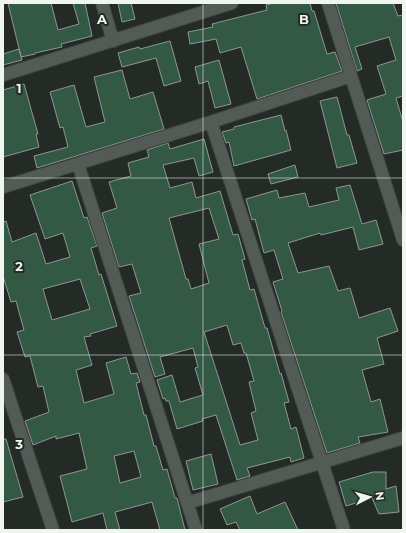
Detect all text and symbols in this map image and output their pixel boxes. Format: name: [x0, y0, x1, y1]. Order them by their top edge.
text: A: [96, 11, 108, 27]
text: B: [299, 11, 309, 27]
text: 1: [16, 80, 22, 96]
text: 2: [15, 258, 23, 274]
text: 3: [14, 436, 23, 452]
north arrow: [350, 477, 390, 517]
text: N: [373, 491, 387, 501]

